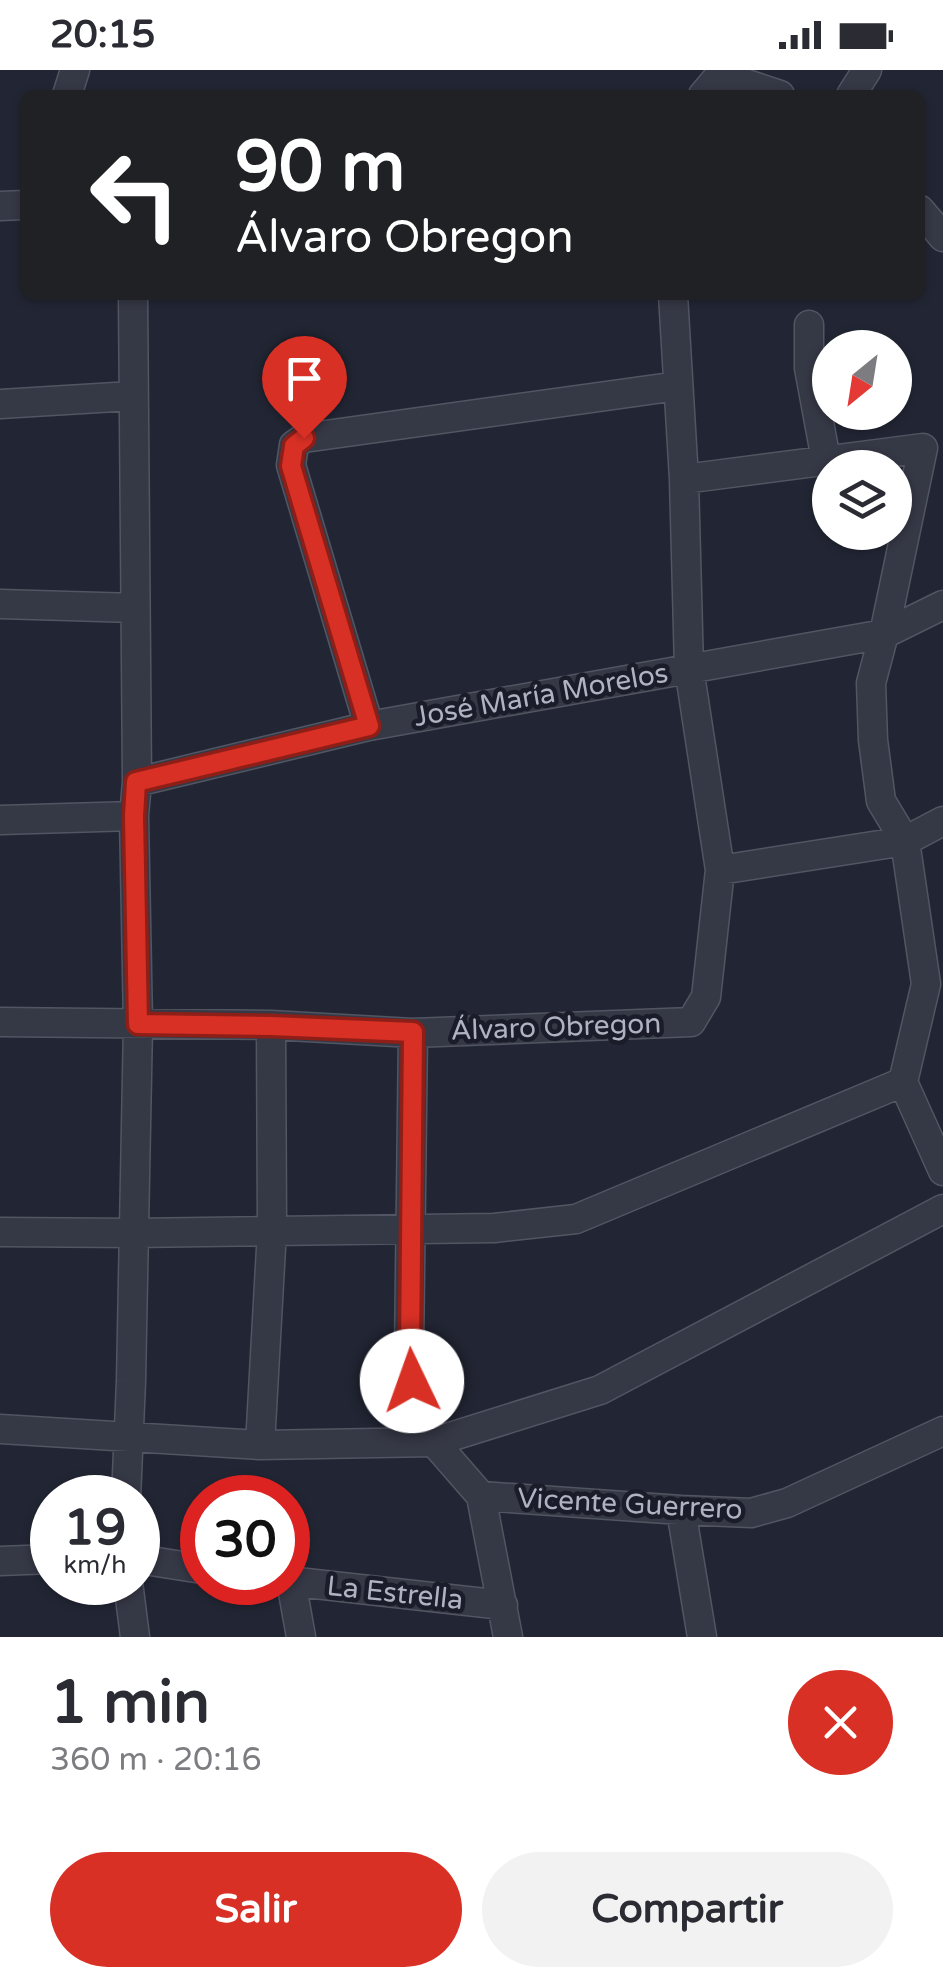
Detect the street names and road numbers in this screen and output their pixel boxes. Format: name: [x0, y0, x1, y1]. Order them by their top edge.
street label: José María Morelos: [411, 656, 671, 734]
street label: Álvaro Obregon: [450, 1006, 662, 1048]
street label: Vicente Guerrero: [517, 1481, 743, 1527]
street label: La Estrella: [325, 1569, 465, 1617]

